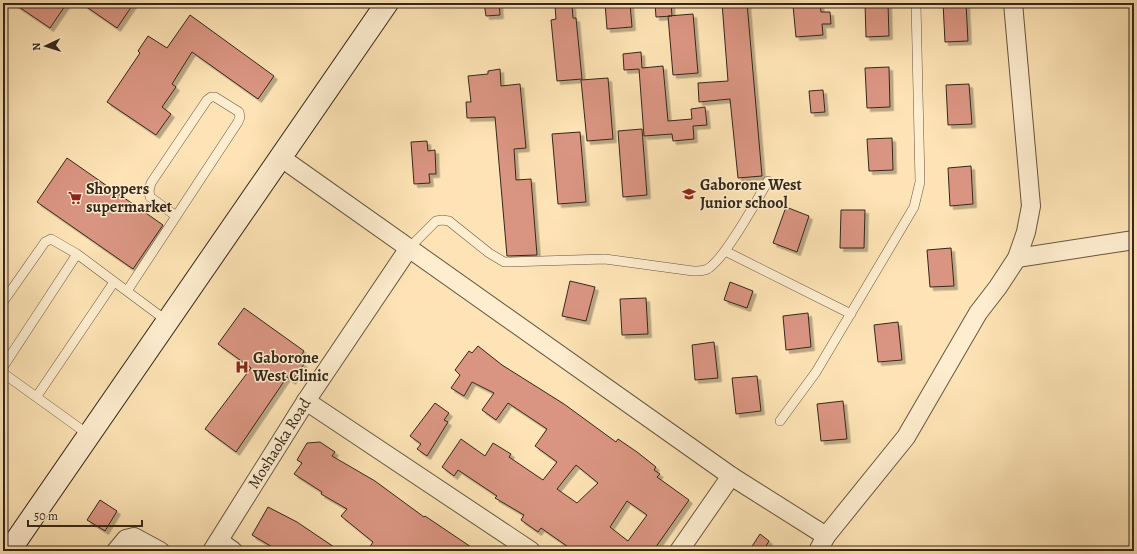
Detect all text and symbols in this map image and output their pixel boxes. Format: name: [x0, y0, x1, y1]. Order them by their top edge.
north arrow: [26, 26, 66, 66]
text: N: [29, 42, 44, 51]
place label: Gaborone West Junior school: [700, 174, 803, 214]
place label: Shoppers supermarket: [86, 178, 173, 218]
school or university icon: Gaborone West Junior school: [681, 186, 697, 202]
supermarket icon: Shoppers supermarket: [67, 190, 83, 206]
place label: Gaborone West Clinic: [252, 347, 329, 387]
hospital icon: Gaborone West Clinic: [234, 359, 250, 375]
street label: Moshaoka Road: [243, 393, 316, 493]
scale bar: [28, 502, 142, 528]
text: 50 m: [34, 508, 58, 524]

